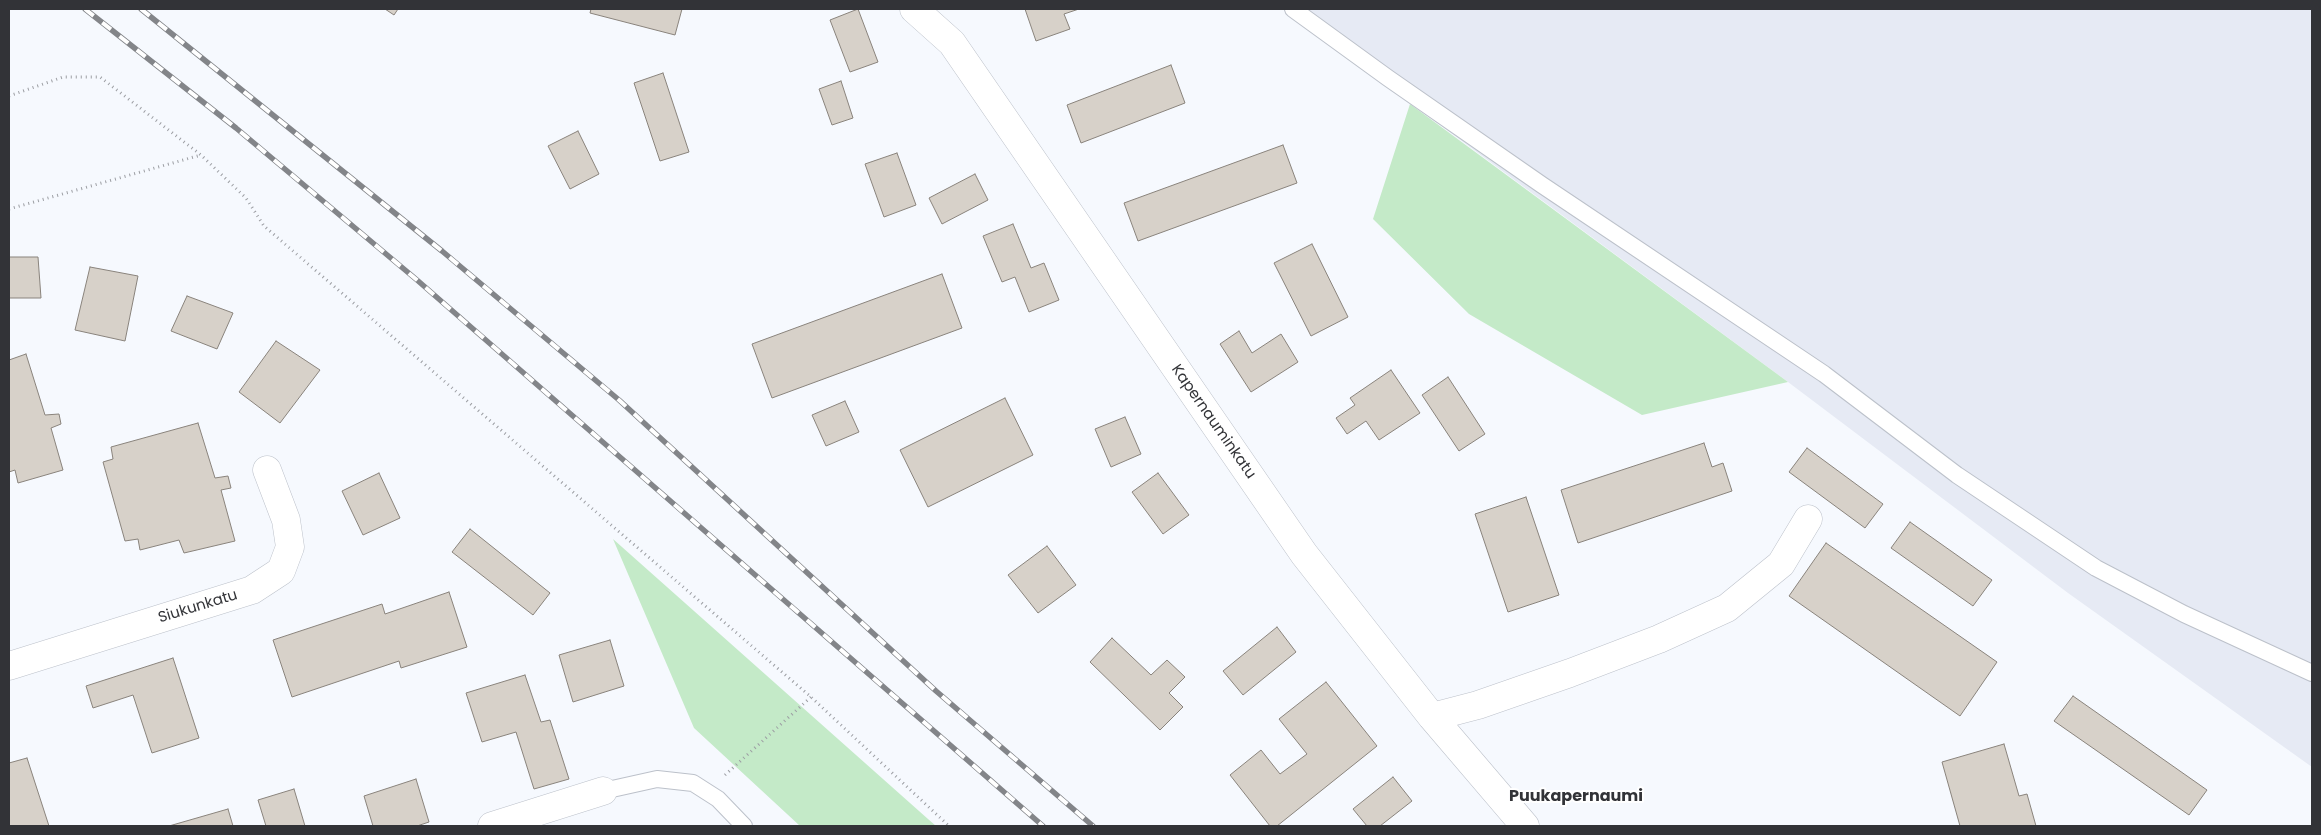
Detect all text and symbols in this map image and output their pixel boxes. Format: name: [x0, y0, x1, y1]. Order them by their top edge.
street label: Kapernauminkatu: [1167, 361, 1259, 483]
street label: Siukunkatu: [156, 586, 240, 628]
district label: Puukapernaumi: [1509, 787, 1643, 807]

